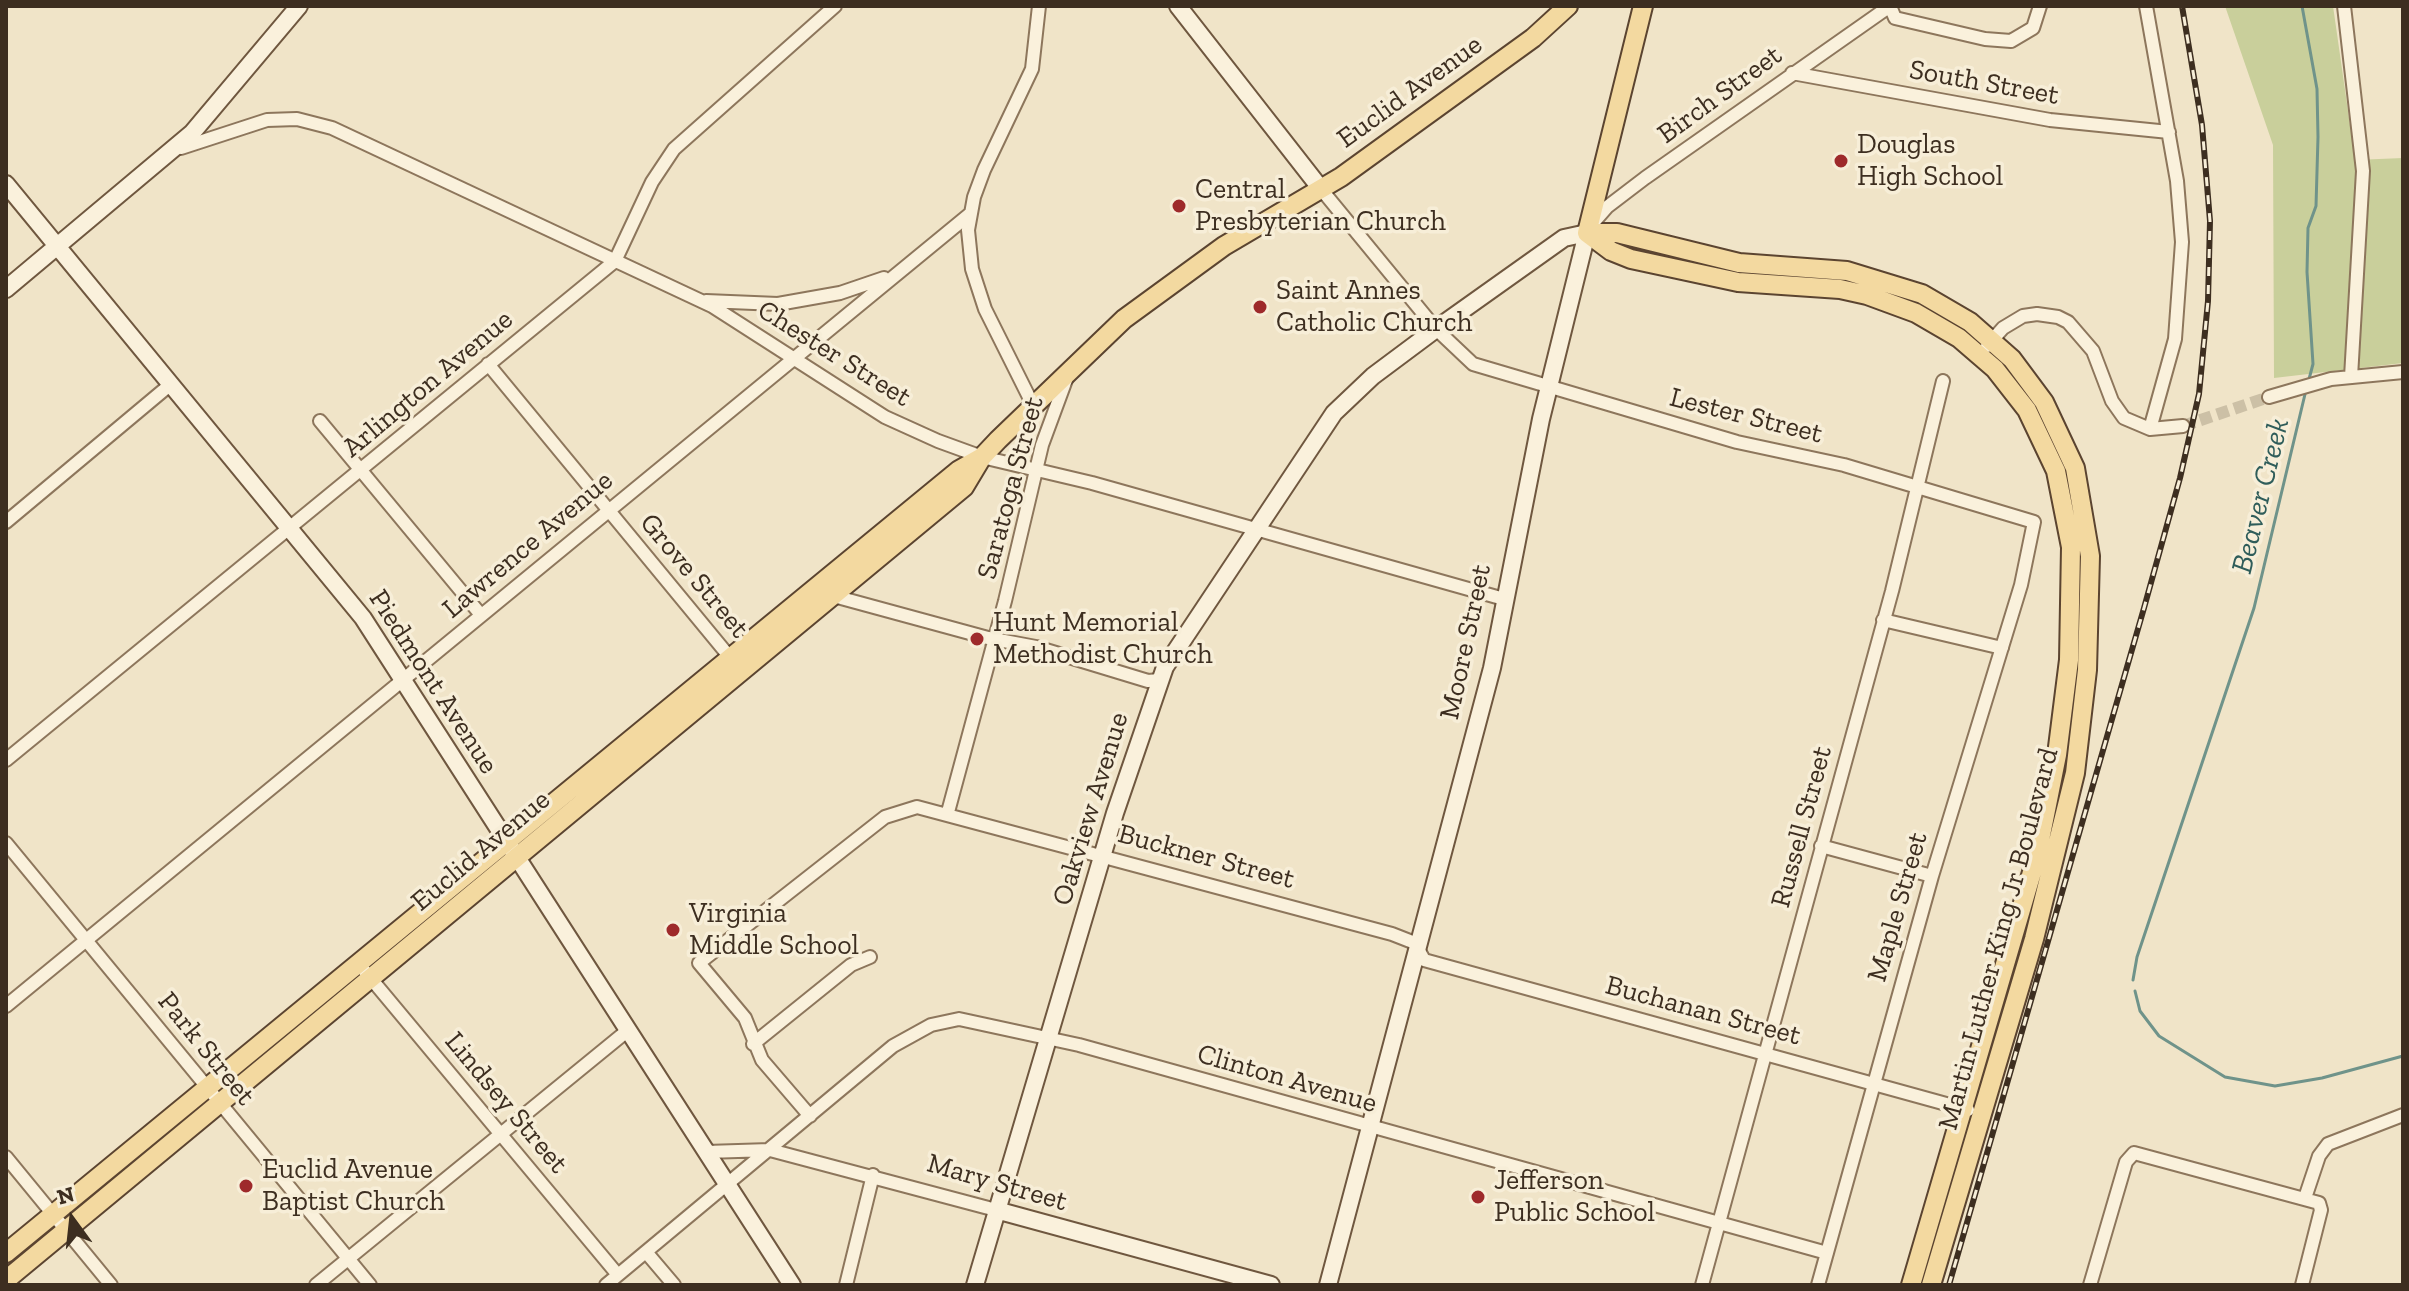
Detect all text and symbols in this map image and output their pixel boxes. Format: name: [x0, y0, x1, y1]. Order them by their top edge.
street label: Euclid Avenue: [1331, 28, 1489, 156]
street label: Birch Street: [1651, 39, 1789, 151]
street label: South Street: [1907, 53, 2061, 113]
place label: Douglas High School: [1857, 128, 2003, 194]
marker: Douglas High School: [1832, 152, 1850, 170]
place label: Central Presbyterian Church: [1195, 173, 1446, 239]
marker: Central Presbyterian Church: [1170, 197, 1188, 215]
place label: Saint Annes Catholic Church: [1276, 274, 1472, 340]
street label: Chester Street: [751, 293, 917, 415]
marker: Saint Annes Catholic Church: [1251, 298, 1269, 316]
street label: Arlington Avenue: [336, 303, 520, 465]
street label: Lester Street: [1666, 381, 1826, 451]
street label: Saratoga Street: [971, 393, 1051, 583]
water label: Beaver Creek: [2224, 415, 2298, 577]
street label: Lawrence Avenue: [436, 464, 620, 626]
street label: Grove Street: [632, 507, 756, 645]
street label: Moore Street: [1433, 561, 1499, 723]
street label: Piedmont Avenue: [361, 584, 505, 780]
place label: Hunt Memorial Methodist Church: [993, 606, 1213, 672]
marker: Hunt Memorial Methodist Church: [968, 630, 986, 648]
street label: Oakview Avenue: [1046, 709, 1136, 909]
street label: Russell Street: [1764, 743, 1840, 911]
street label: Martin Luther King Jr Boulevard: [1932, 744, 2066, 1134]
street label: Euclid Avenue: [405, 783, 557, 919]
street label: Buckner Street: [1114, 817, 1298, 897]
street label: Maple Street: [1861, 828, 1935, 986]
place label: Virginia Middle School: [689, 897, 859, 963]
marker: Virginia Middle School: [664, 921, 682, 939]
street label: Buchanan Street: [1602, 969, 1804, 1053]
street label: Park Street: [150, 986, 262, 1112]
street label: Lindsey Street: [437, 1026, 575, 1180]
street label: Clinton Avenue: [1193, 1037, 1381, 1121]
street label: Mary Street: [923, 1147, 1071, 1219]
place label: Euclid Avenue Baptist Church: [262, 1153, 445, 1219]
place label: Jefferson Public School: [1494, 1164, 1655, 1230]
marker: Euclid Avenue Baptist Church: [237, 1177, 255, 1195]
north arrow: [32, 1179, 112, 1259]
text: N: [54, 1180, 77, 1211]
marker: Jefferson Public School: [1469, 1188, 1487, 1206]

